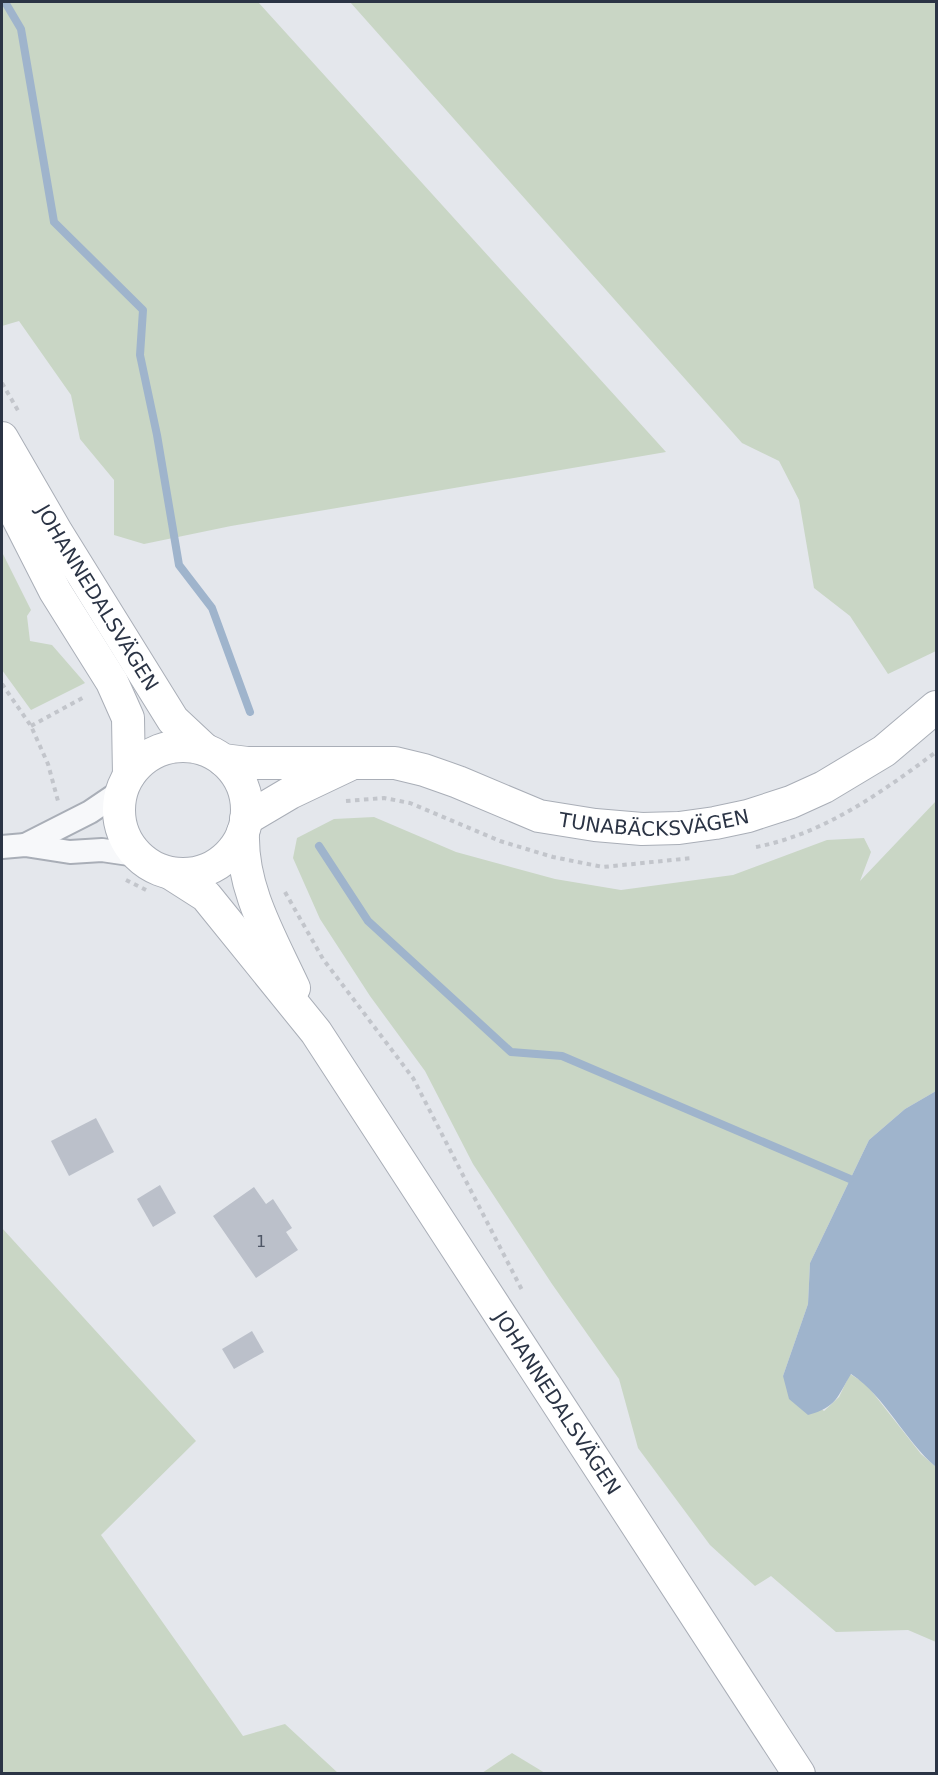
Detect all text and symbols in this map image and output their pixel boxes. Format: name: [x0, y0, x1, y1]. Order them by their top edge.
street label: JOHANNEDALSVÄGEN: [30, 498, 164, 695]
street label: TUNABÄCKSVÄGEN: [556, 804, 751, 841]
house number: 1: [256, 1232, 266, 1251]
street label: JOHANNEDALSVÄGEN: [488, 1305, 626, 1499]

